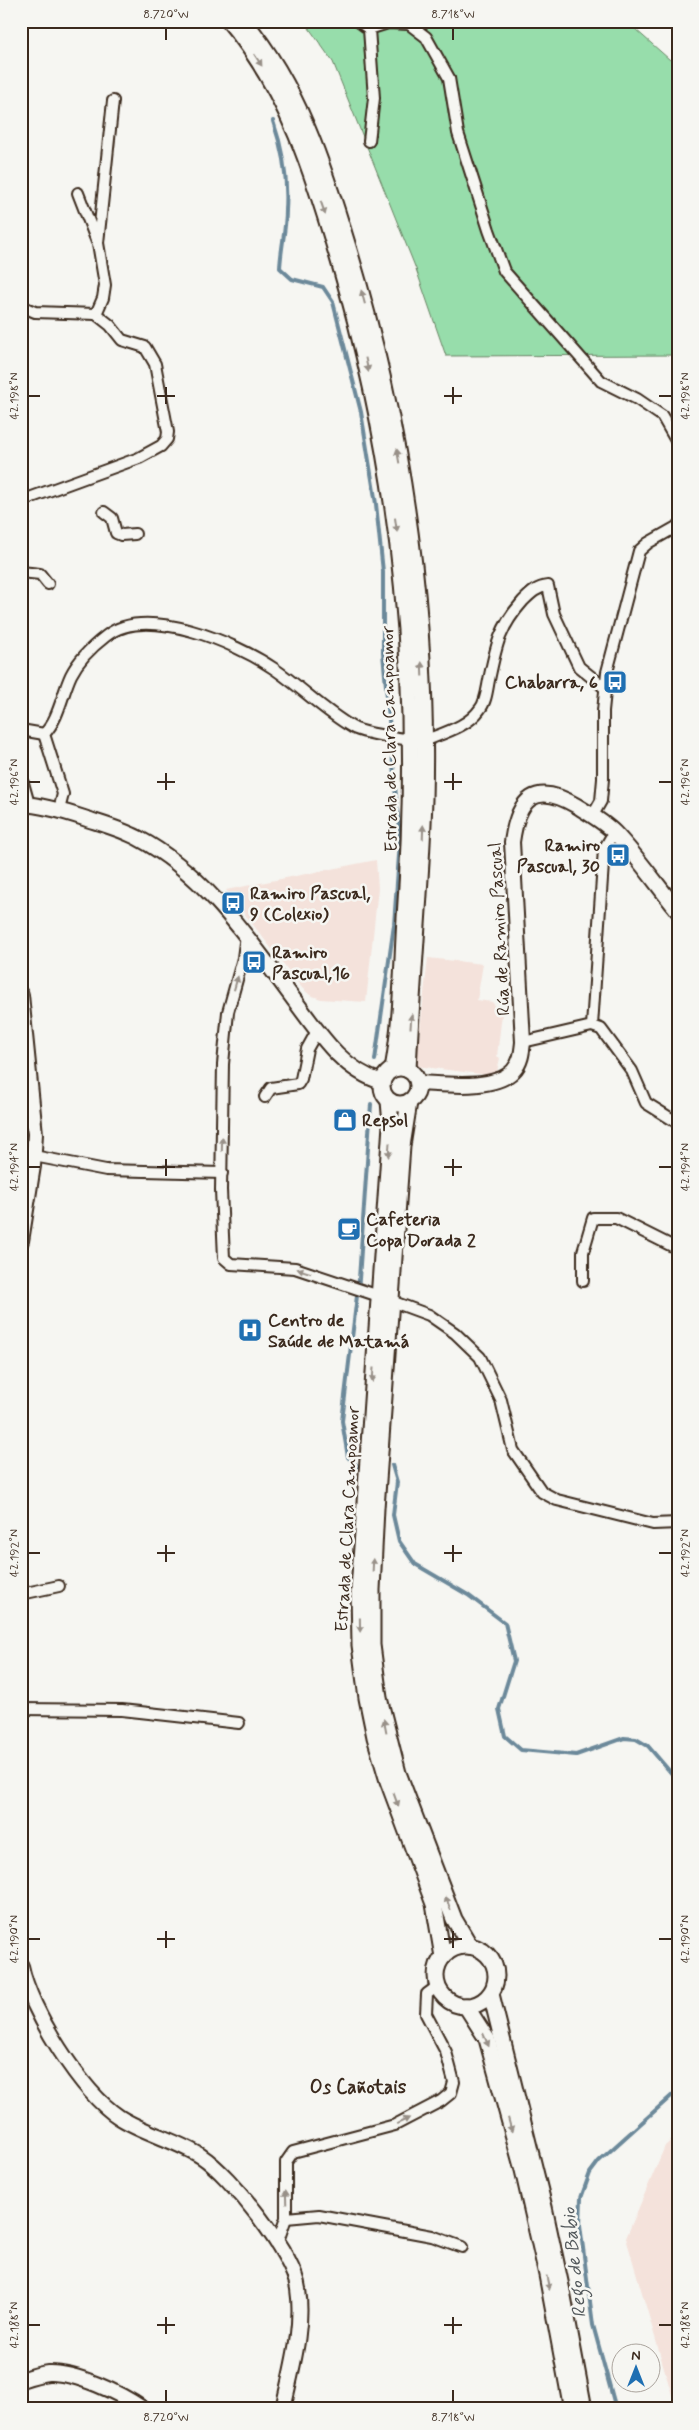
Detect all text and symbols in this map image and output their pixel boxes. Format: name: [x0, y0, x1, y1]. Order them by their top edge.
text: 8.720°W: [143, 7, 189, 23]
text: 8.718°W: [431, 7, 475, 23]
one-way arrow: [254, 53, 263, 67]
one-way arrow: [320, 201, 327, 216]
one-way arrow: [359, 290, 367, 305]
one-way arrow: [363, 357, 371, 372]
text: 42.198°N: [7, 372, 23, 420]
text: 42.198°N: [678, 372, 694, 420]
one-way arrow: [394, 447, 402, 463]
one-way arrow: [393, 517, 401, 533]
street label: Estrada de Clara Campoamor: [376, 625, 404, 852]
one-way arrow: [417, 661, 425, 677]
bus stop icon: Chabarra, 6: [602, 669, 628, 695]
place label: Chabarra, 6: [505, 671, 598, 695]
text: 42.196°N: [7, 759, 23, 805]
text: 42.196°N: [678, 759, 694, 805]
one-way arrow: [419, 823, 427, 839]
place label: Ramiro Pascual, 30: [517, 834, 601, 879]
street label: Rúa de Ramiro Pascual: [483, 842, 517, 1016]
bus stop icon: Ramiro Pascual, 30: [605, 842, 631, 868]
place label: Ramiro Pascual, 9 (Colexio): [250, 882, 370, 927]
bus stop icon: Ramiro Pascual, 9 (Colexio): [220, 890, 246, 916]
place label: Ramiro Pascual,16: [272, 941, 350, 986]
bus stop icon: Ramiro Pascual,16: [241, 949, 267, 975]
one-way arrow: [232, 975, 240, 990]
one-way arrow: [407, 1013, 415, 1029]
shop icon: Repsol: [332, 1107, 358, 1133]
place label: Repsol: [362, 1109, 408, 1133]
one-way arrow: [218, 1136, 226, 1152]
one-way arrow: [385, 1142, 393, 1158]
text: 42.194°N: [7, 1143, 23, 1191]
text: 42.194°N: [678, 1143, 694, 1191]
place label: Cafeteria Copa Dorada 2: [366, 1208, 476, 1253]
cafe icon: Cafeteria Copa Dorada 2: [336, 1216, 362, 1242]
one-way arrow: [296, 1266, 311, 1274]
place label: Centro de Saúde de Matamá: [268, 1309, 410, 1354]
hospital icon: Centro de Saúde de Matamá: [237, 1317, 263, 1343]
one-way arrow: [369, 1367, 377, 1383]
street label: Estrada de Clara Campoamor: [330, 1405, 366, 1633]
text: 42.192°N: [7, 1529, 23, 1577]
text: 42.192°N: [678, 1529, 694, 1577]
one-way arrow: [369, 1557, 377, 1573]
one-way arrow: [356, 1617, 364, 1633]
one-way arrow: [381, 1719, 389, 1734]
one-way arrow: [392, 1793, 400, 1808]
one-way arrow: [444, 1895, 452, 1910]
text: 42.190°N: [7, 1915, 23, 1963]
text: 42.190°N: [678, 1915, 694, 1963]
one-way arrow: [482, 2033, 490, 2047]
district label: Os Cañotais: [310, 2075, 407, 2100]
one-way arrow: [396, 2117, 410, 2125]
one-way arrow: [507, 2117, 515, 2132]
one-way arrow: [281, 2189, 289, 2205]
water label: Rego de Babio: [556, 2206, 595, 2319]
one-way arrow: [545, 2275, 553, 2291]
text: 42.188°N: [7, 2302, 23, 2348]
text: 42.188°N: [678, 2302, 694, 2348]
north arrow: [612, 2342, 662, 2392]
text: N: [631, 2347, 641, 2365]
text: 8.720°W: [143, 2410, 189, 2426]
text: 8.718°W: [431, 2410, 475, 2426]

